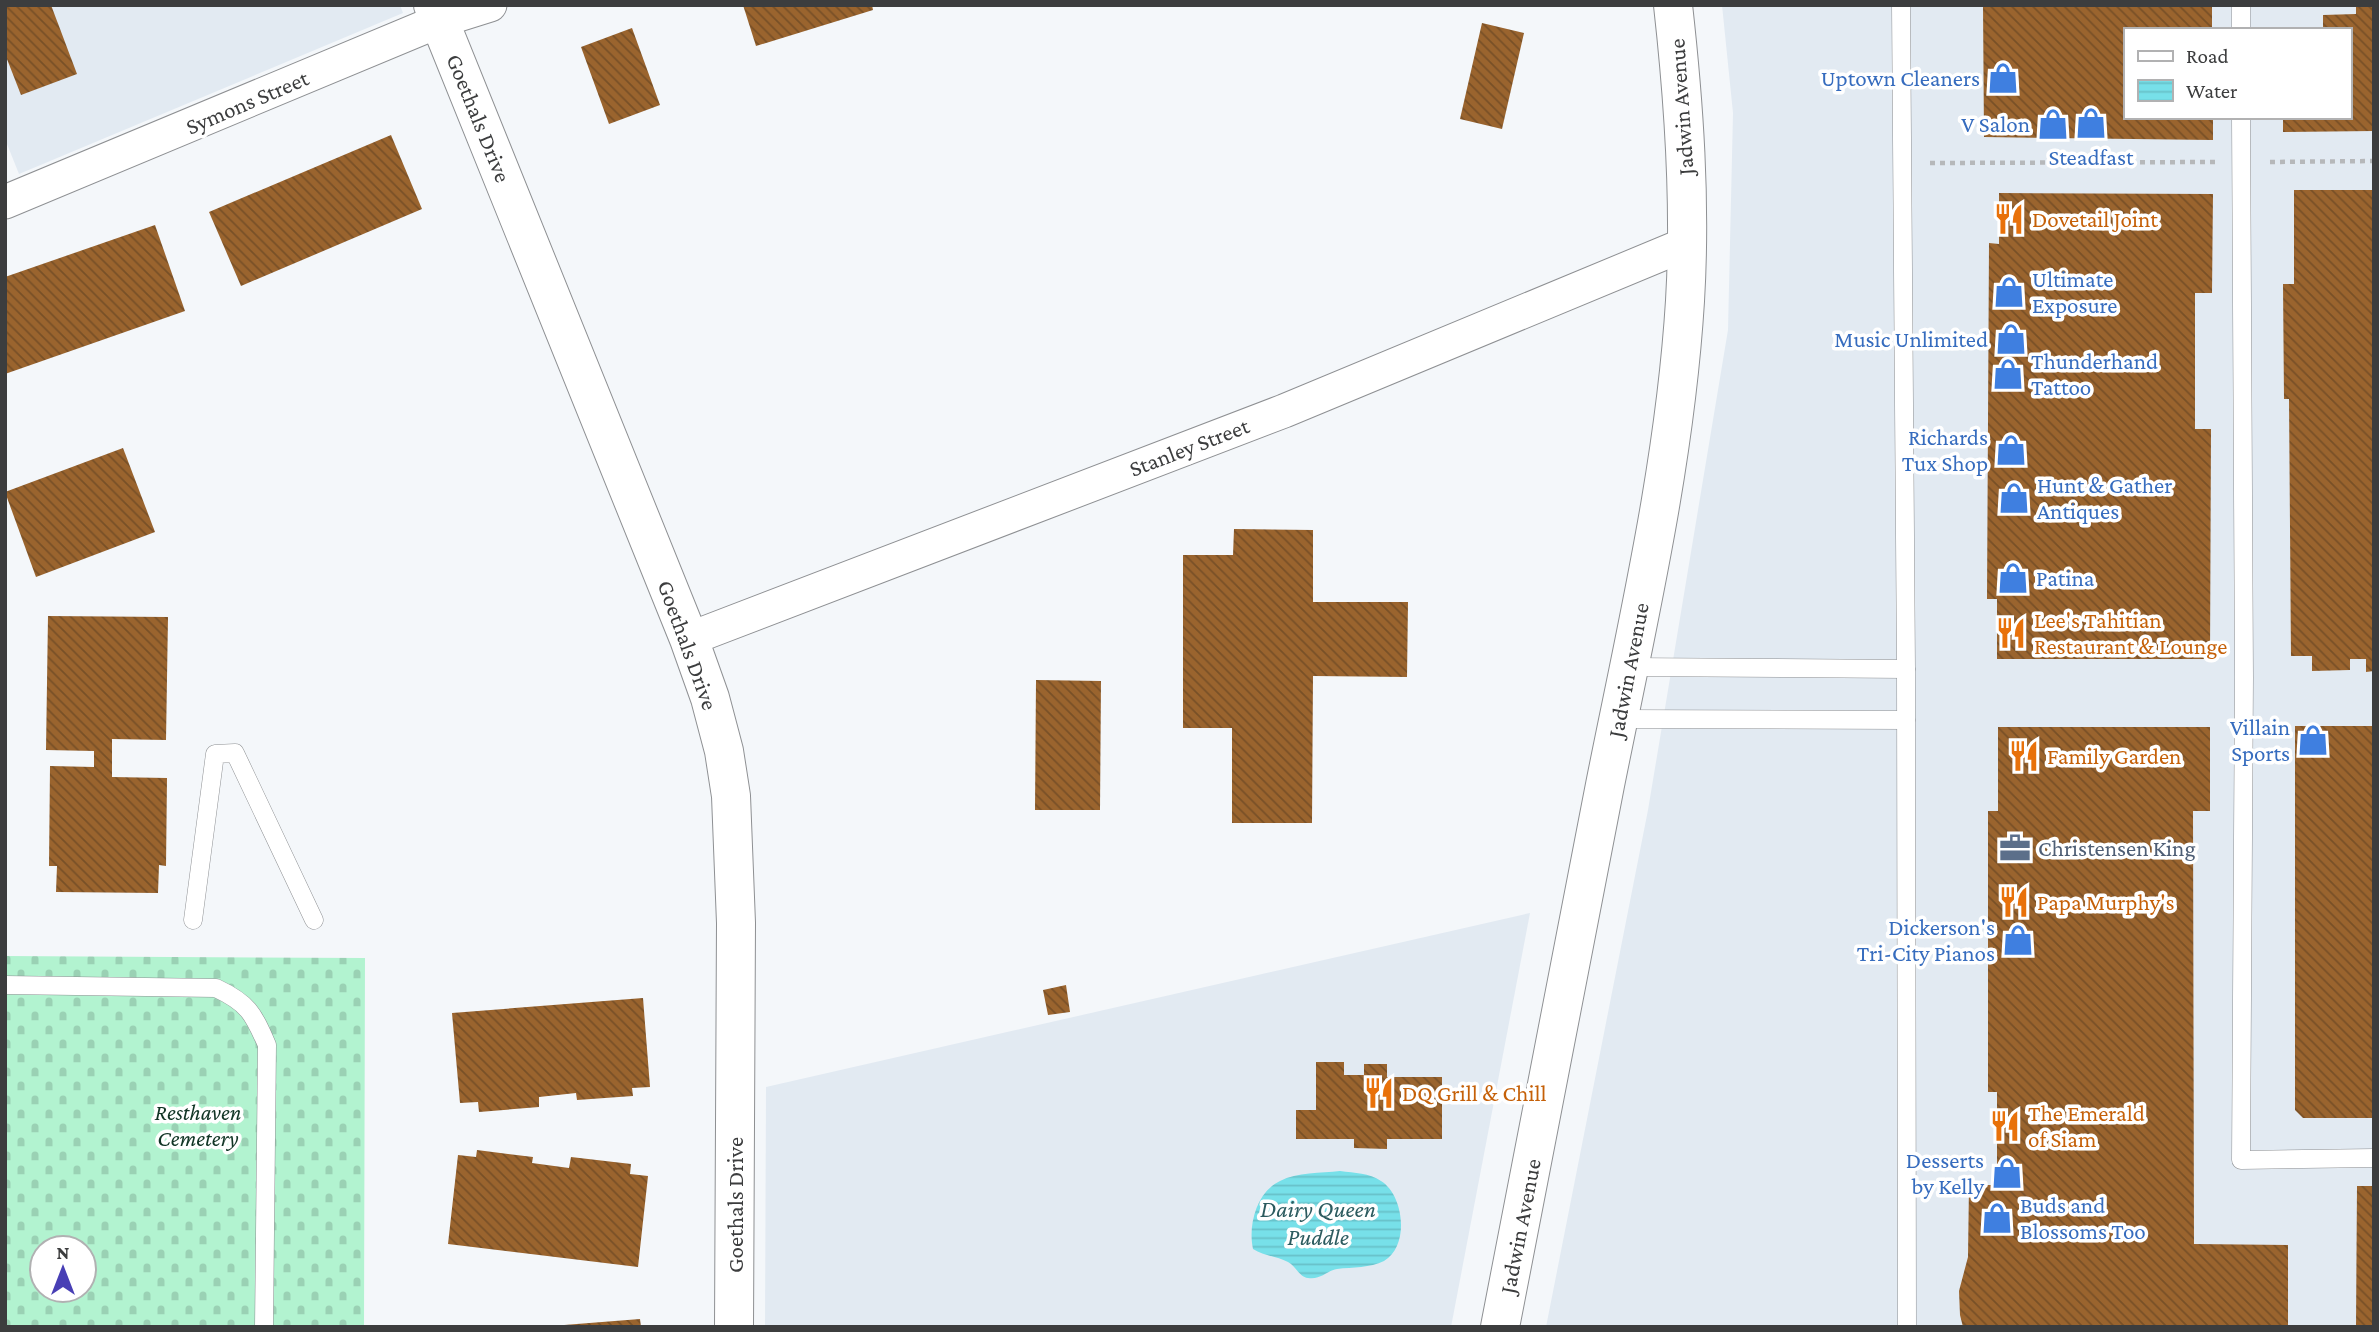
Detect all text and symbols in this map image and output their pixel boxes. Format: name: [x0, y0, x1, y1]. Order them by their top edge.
legend: [2124, 28, 2351, 119]
street label: Jadwin Avenue: [1663, 38, 1699, 178]
text: Road: [2186, 44, 2229, 68]
street label: Goethals Drive: [441, 50, 517, 186]
shop icon: Uptown Cleaners: [1986, 61, 2020, 95]
street label: Symons Street: [182, 64, 313, 139]
place label: Uptown Cleaners: [1821, 65, 1980, 91]
text: Water: [2186, 79, 2238, 103]
shop icon: Steadfast: [2074, 106, 2108, 140]
shop icon: V Salon: [2036, 107, 2070, 141]
place label: V Salon: [1961, 111, 2030, 137]
place label: Steadfast: [2048, 144, 2134, 170]
restaurant icon: Dovetail Joint: [1992, 202, 2026, 236]
place label: Dovetail Joint: [2032, 206, 2158, 232]
place label: Ultimate Exposure: [2032, 266, 2117, 318]
shop icon: Ultimate Exposure: [1992, 275, 2026, 309]
shop icon: Music Unlimited: [1994, 322, 2028, 356]
place label: Music Unlimited: [1834, 326, 1988, 352]
place label: Thunderhand Tattoo: [2031, 348, 2158, 400]
shop icon: Thunderhand Tattoo: [1991, 357, 2025, 391]
street label: Stanley Street: [1125, 412, 1253, 482]
place label: Richards Tux Shop: [1902, 424, 1988, 476]
shop icon: Richards Tux Shop: [1994, 433, 2028, 467]
place label: Hunt & Gather Antiques: [2037, 472, 2172, 524]
shop icon: Hunt & Gather Antiques: [1997, 481, 2031, 515]
shop icon: Patina: [1996, 561, 2030, 595]
place label: Patina: [2036, 565, 2095, 591]
street label: Goethals Drive: [653, 577, 723, 713]
street label: Jadwin Avenue: [1602, 600, 1654, 742]
place label: Lee's Tahitian Restaurant & Lounge: [2034, 607, 2227, 659]
restaurant icon: Lee's Tahitian Restaurant & Lounge: [1994, 616, 2028, 650]
place label: Villain Sports: [2230, 714, 2290, 766]
shop icon: Villain Sports: [2296, 723, 2330, 757]
restaurant icon: Family Garden: [2007, 739, 2041, 773]
place label: Family Garden: [2047, 743, 2181, 769]
office icon: Christensen King: [1998, 831, 2032, 865]
place label: Christensen King: [2038, 835, 2196, 861]
restaurant icon: Papa Murphy's: [1997, 885, 2031, 919]
place label: Papa Murphy's: [2037, 889, 2175, 915]
place label: Dickerson's Tri-City Pianos: [1857, 914, 1995, 966]
shop icon: Dickerson's Tri-City Pianos: [2001, 923, 2035, 957]
restaurant icon: DQ Grill & Chill: [1362, 1076, 1396, 1110]
place label: DQ Grill & Chill: [1402, 1080, 1547, 1106]
park label: Resthaven Cemetery: [155, 1099, 241, 1151]
place label: The Emerald of Siam: [2028, 1100, 2145, 1152]
restaurant icon: The Emerald of Siam: [1988, 1109, 2022, 1143]
street label: Goethals Drive: [722, 1137, 748, 1273]
place label: Desserts by Kelly: [1906, 1147, 1984, 1199]
street label: Jadwin Avenue: [1494, 1156, 1546, 1298]
shop icon: Desserts by Kelly: [1990, 1156, 2024, 1190]
place label: Buds and Blossoms Too: [2020, 1192, 2146, 1244]
water label: Dairy Queen Puddle: [1260, 1195, 1376, 1250]
shop icon: Buds and Blossoms Too: [1980, 1201, 2014, 1235]
north arrow: [28, 1234, 98, 1304]
text: N: [57, 1242, 70, 1263]

